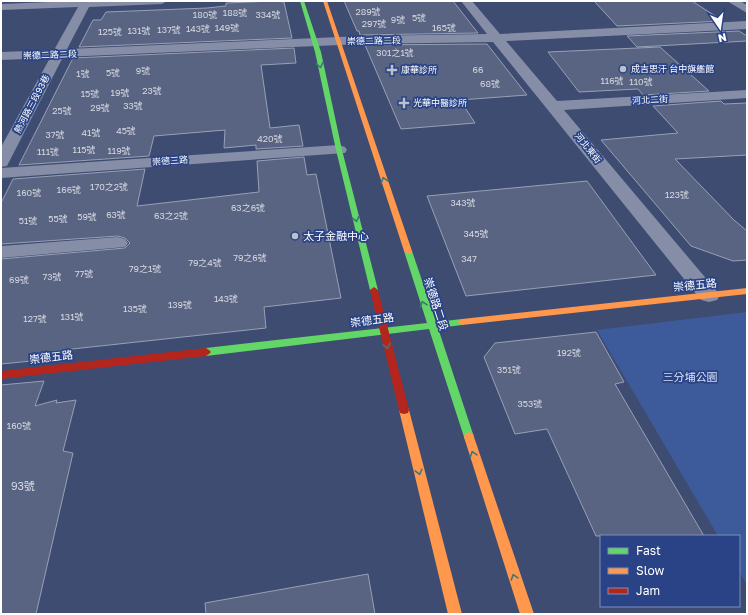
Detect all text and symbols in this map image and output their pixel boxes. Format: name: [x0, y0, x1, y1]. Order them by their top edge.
house number: 289號: [355, 6, 381, 17]
house number: 188號: [223, 7, 247, 18]
north arrow: [700, 8, 740, 48]
house number: 180號: [193, 9, 217, 20]
house number: 334號: [255, 9, 281, 20]
house number: 5號: [412, 12, 426, 23]
house number: 9號: [391, 14, 405, 25]
house number: 297號: [362, 18, 386, 29]
house number: 149號: [215, 22, 239, 33]
house number: 165號: [432, 22, 456, 33]
house number: 143號: [186, 23, 210, 34]
house number: 137號: [157, 24, 181, 35]
house number: 131號: [128, 25, 151, 36]
house number: 125號: [98, 26, 122, 37]
text: N: [717, 31, 728, 46]
street label: 崇德二路二段: [347, 35, 401, 46]
house number: 301之1號: [376, 47, 414, 58]
street label: 崇德二路二段: [23, 48, 77, 61]
one-way arrow: [316, 62, 324, 69]
place label: 成吉思汗 台中旗艦館: [631, 63, 714, 74]
marker: 康華診所: [386, 64, 398, 76]
place label: 康華診所: [401, 64, 437, 75]
house number: 66: [473, 64, 483, 75]
marker: 成吉思汗 台中旗艦館: [618, 64, 628, 74]
house number: 9號: [136, 65, 150, 76]
house number: 5號: [106, 67, 120, 78]
house number: 1號: [76, 68, 90, 79]
street label: 熱河路三段93巷: [12, 73, 52, 135]
house number: 116號: [600, 75, 624, 86]
house number: 110號: [629, 76, 653, 87]
house number: 68號: [480, 78, 500, 89]
house number: 23號: [142, 85, 162, 96]
house number: 19號: [111, 87, 129, 98]
house number: 15號: [81, 88, 99, 99]
street label: 河北二街: [632, 93, 668, 106]
marker: 光華中醫診所: [398, 97, 410, 109]
place label: 光華中醫診所: [413, 97, 467, 108]
house number: 33號: [123, 100, 143, 111]
house number: 29號: [90, 102, 110, 113]
house number: 25號: [52, 105, 72, 116]
house number: 45號: [116, 125, 136, 136]
house number: 41號: [82, 127, 100, 138]
house number: 37號: [45, 129, 65, 140]
street label: 河北東街: [573, 130, 604, 165]
house number: 420號: [257, 133, 283, 144]
house number: 115號: [73, 144, 95, 155]
house number: 119號: [107, 145, 131, 156]
house number: 111號: [37, 146, 59, 157]
street label: 崇德三路: [152, 154, 188, 167]
one-way arrow: [380, 177, 388, 184]
house number: 170之2號: [90, 181, 128, 192]
house number: 166號: [57, 184, 81, 195]
house number: 160號: [17, 187, 41, 198]
house number: 123號: [665, 189, 689, 200]
house number: 343號: [450, 197, 476, 208]
house number: 63之6號: [231, 202, 265, 213]
house number: 63號: [106, 209, 126, 220]
house number: 63之2號: [154, 210, 188, 221]
house number: 59號: [77, 211, 97, 222]
house number: 55號: [48, 213, 68, 224]
house number: 51號: [19, 215, 37, 226]
one-way arrow: [352, 216, 360, 223]
house number: 345號: [464, 228, 488, 239]
place label: 太子金融中心: [303, 229, 369, 242]
marker: 太子金融中心: [290, 231, 300, 241]
house number: 79之6號: [233, 252, 267, 263]
house number: 347: [461, 253, 477, 264]
house number: 79之4號: [188, 257, 222, 268]
house number: 79之1號: [129, 263, 161, 274]
house number: 77號: [75, 268, 93, 279]
house number: 73號: [42, 271, 62, 282]
house number: 69號: [9, 274, 29, 285]
street label: 崇德路二段: [422, 276, 451, 332]
street label: 崇德五路: [672, 276, 718, 293]
house number: 143號: [214, 293, 238, 304]
house number: 139號: [168, 299, 192, 310]
one-way arrow: [420, 300, 428, 307]
house number: 135號: [123, 303, 147, 314]
street label: 崇德五路: [349, 310, 395, 329]
house number: 131號: [61, 311, 84, 322]
house number: 127號: [23, 313, 47, 324]
one-way arrow: [382, 342, 391, 349]
street label: 崇德五路: [28, 347, 74, 366]
house number: 192號: [557, 347, 581, 358]
house number: 351號: [497, 364, 521, 375]
park label: 三分埔公園: [663, 370, 718, 383]
house number: 353號: [518, 398, 542, 409]
house number: 160號: [7, 420, 31, 431]
one-way arrow: [469, 450, 478, 457]
one-way arrow: [414, 468, 423, 475]
house number: 93號: [11, 479, 35, 492]
legend: [600, 535, 740, 607]
text: Fast: [636, 543, 661, 558]
text: Slow: [636, 563, 664, 578]
one-way arrow: [510, 574, 519, 581]
text: Jam: [636, 583, 660, 598]

